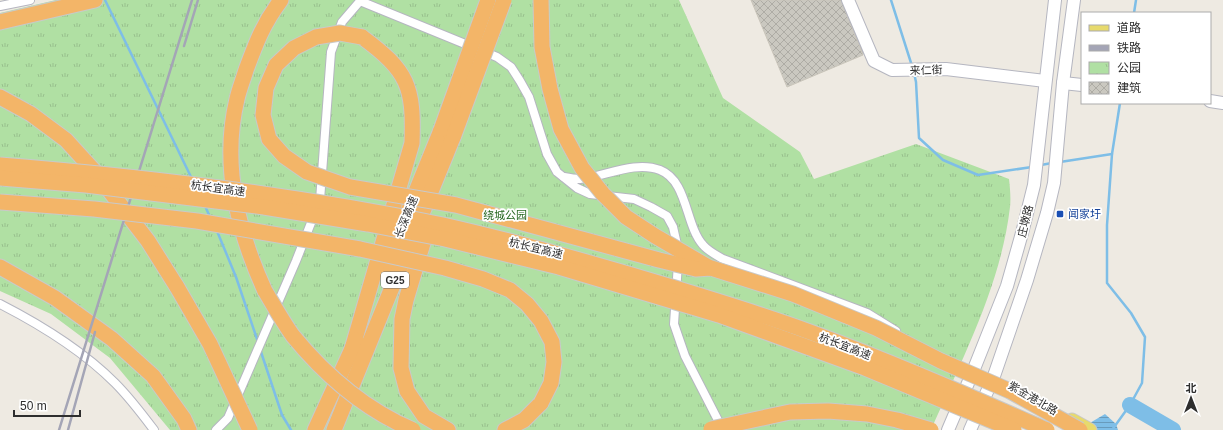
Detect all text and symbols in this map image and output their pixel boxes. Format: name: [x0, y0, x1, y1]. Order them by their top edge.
legend: [1081, 12, 1211, 104]
text: 道路: [1117, 21, 1141, 35]
text: 铁路: [1117, 41, 1141, 55]
text: 公园: [1117, 61, 1141, 75]
street label: 来仁街: [909, 63, 943, 77]
text: 建筑: [1117, 81, 1141, 95]
street label: 杭长宜高速: [190, 178, 246, 198]
street label: 长深高速: [392, 194, 420, 240]
street label: 庄墩路: [1015, 204, 1035, 238]
place label: 闻家圩: [1068, 208, 1101, 220]
park label: 绕城公园: [483, 209, 527, 221]
marker: 闻家圩: [1055, 209, 1065, 219]
street label: 杭长宜高速: [508, 236, 564, 260]
road number: G25: [381, 272, 409, 288]
street label: 杭长宜高速: [817, 331, 873, 361]
north arrow: [1171, 378, 1211, 418]
street label: 紫金港北路: [1006, 379, 1060, 417]
text: 北: [1186, 382, 1197, 394]
scale bar: [14, 392, 80, 418]
text: 50 m: [20, 399, 47, 413]

